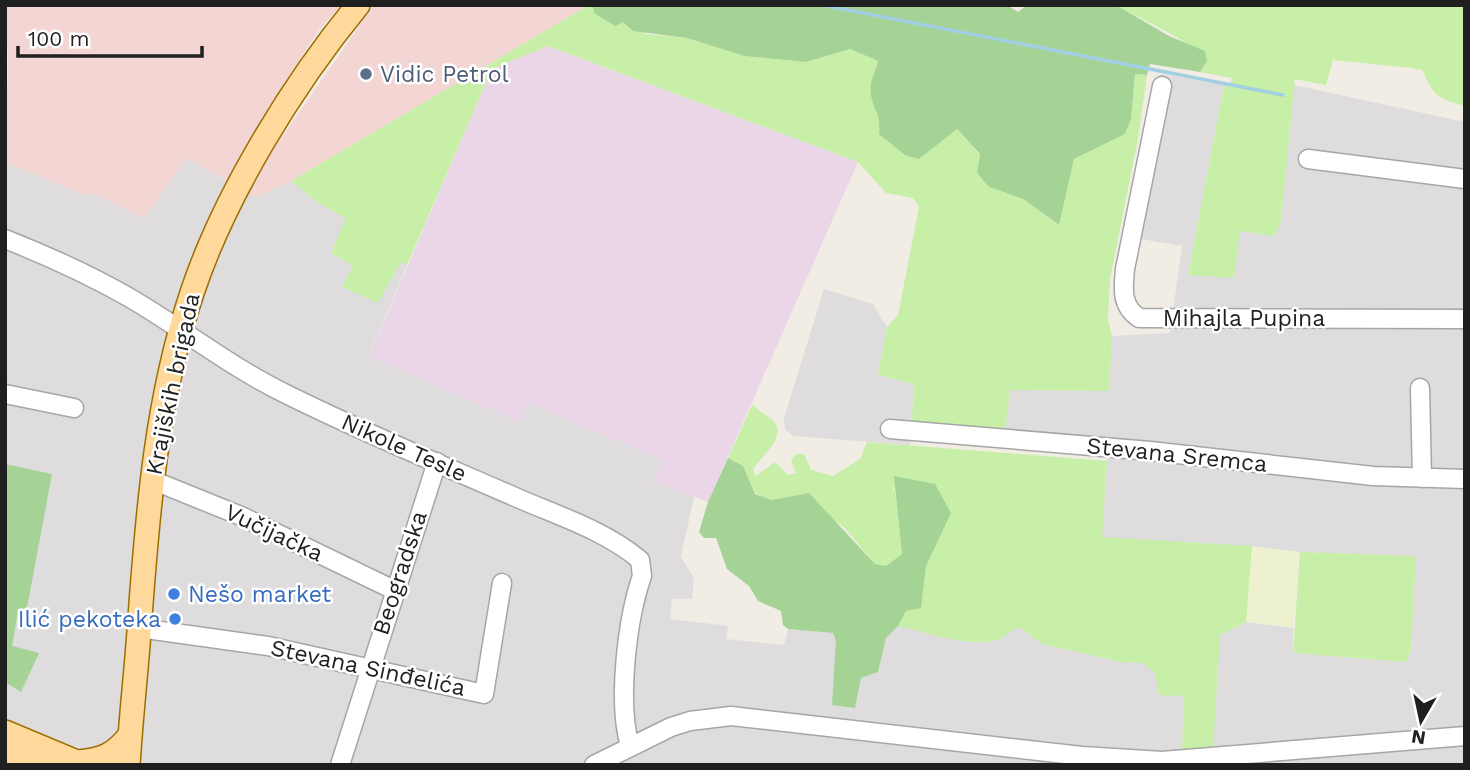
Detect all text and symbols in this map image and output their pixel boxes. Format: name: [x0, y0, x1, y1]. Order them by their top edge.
scale bar: [18, 14, 201, 58]
text: 100 m: [28, 26, 90, 51]
place label: Vidic Petrol: [380, 61, 509, 88]
marker: Vidic Petrol: [358, 66, 374, 82]
street label: Krajiških brigada: [141, 291, 205, 477]
street label: Mihajla Pupina: [1163, 305, 1325, 332]
street label: Nikole Tesle: [337, 408, 471, 488]
street label: Stevana Sremca: [1085, 432, 1269, 478]
street label: Vučijačka: [221, 499, 327, 567]
street label: Beogradska: [367, 508, 433, 638]
place label: Nešo market: [188, 581, 332, 608]
marker: Nešo market: [166, 586, 182, 602]
place label: Ilić pekoteka: [18, 606, 161, 633]
marker: Ilić pekoteka: [167, 611, 183, 627]
street label: Stevana Sinđelića: [268, 634, 468, 702]
north arrow: [1386, 686, 1456, 756]
text: N: [1410, 725, 1427, 750]

